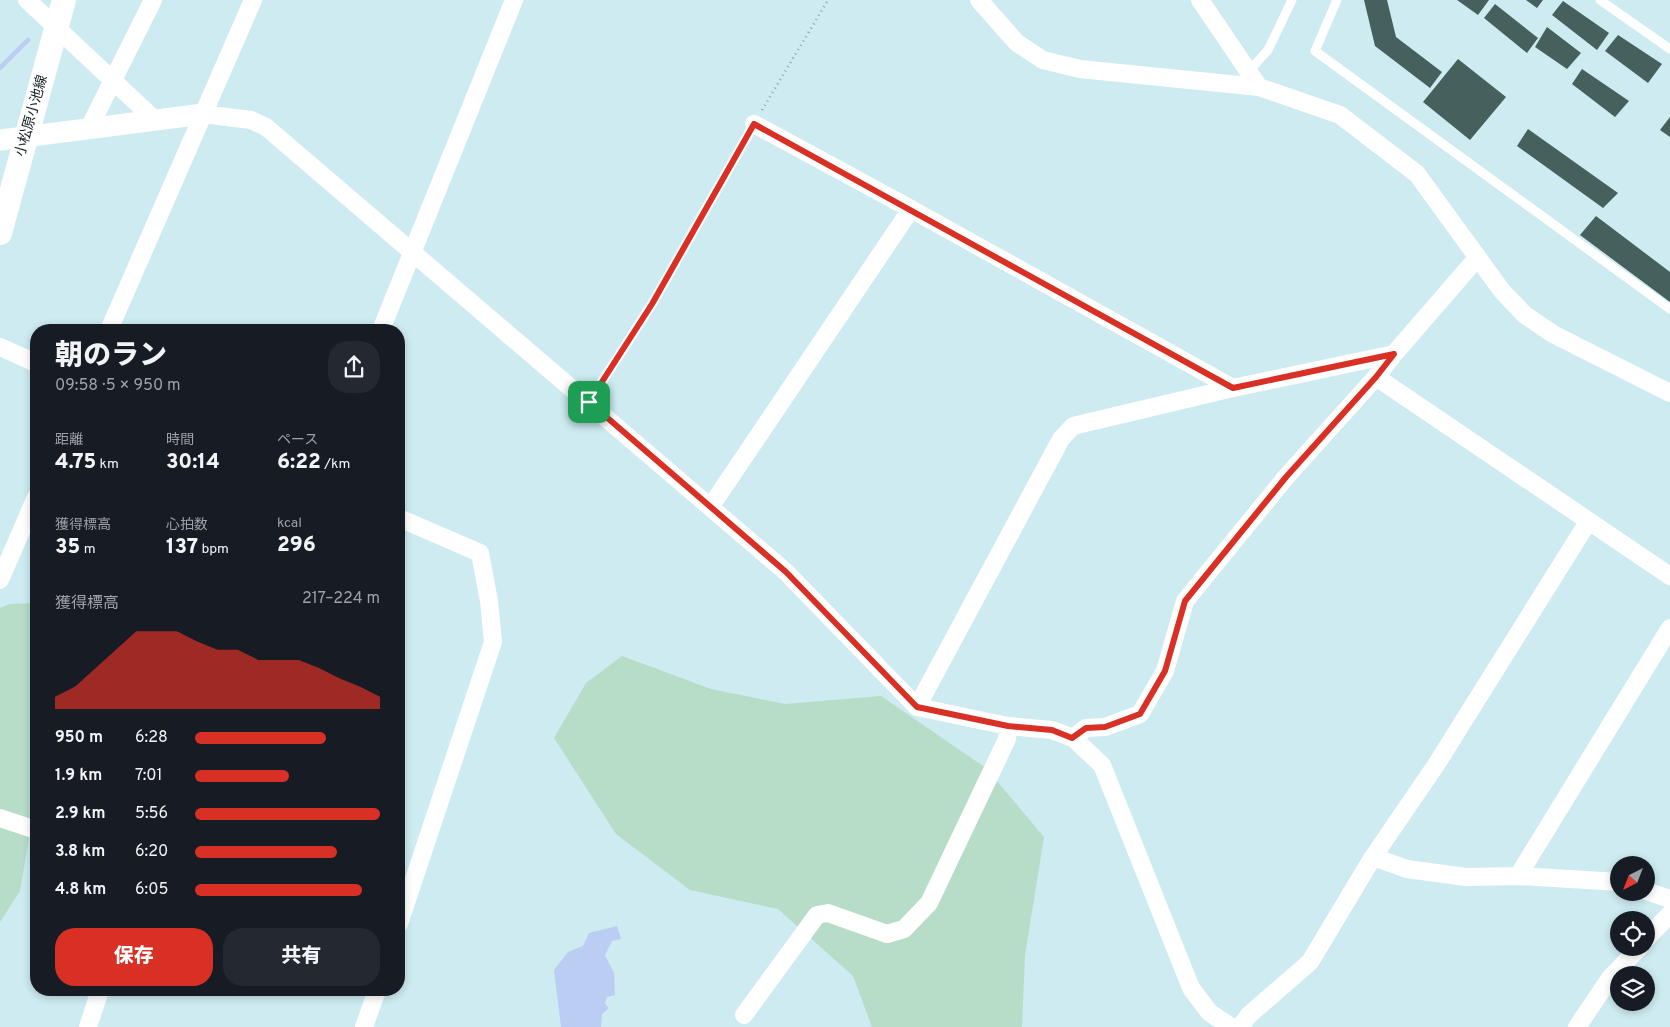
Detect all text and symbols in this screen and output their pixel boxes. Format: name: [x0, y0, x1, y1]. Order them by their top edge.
street label: 小松原小池線: [12, 73, 52, 159]
text: 朝のラン: [55, 339, 167, 375]
button: share: [328, 341, 380, 393]
text: 09:58 · 5 × 950 m: [55, 376, 180, 396]
pin: [568, 381, 610, 423]
icon: arrive: [575, 388, 603, 416]
text: 距離: [55, 432, 83, 449]
text: 時間: [166, 432, 194, 449]
text: ペース: [277, 432, 318, 449]
text: 4.75: [55, 449, 96, 476]
text: 30:14: [166, 449, 220, 476]
text: 6:22: [277, 449, 321, 476]
text: km: [96, 456, 119, 473]
text: /km: [321, 456, 350, 473]
text: kcal: [277, 515, 302, 532]
text: 獲得標高: [55, 517, 111, 534]
text: 心拍数: [166, 517, 208, 534]
text: 296: [277, 532, 316, 559]
text: 35: [55, 534, 80, 561]
text: 137: [166, 534, 198, 561]
text: m: [80, 541, 96, 558]
text: bpm: [198, 541, 229, 558]
text: 217–224 m: [302, 589, 380, 609]
text: 獲得標高: [55, 594, 119, 614]
text: 950 m: [55, 728, 103, 748]
text: 6:28: [135, 728, 168, 748]
text: 1.9 km: [55, 766, 102, 786]
text: 7:01: [135, 766, 163, 786]
text: 2.9 km: [55, 804, 106, 824]
text: 5:56: [135, 804, 168, 824]
text: 3.8 km: [55, 842, 105, 862]
text: 6:20: [135, 842, 168, 862]
north arrow: [1610, 856, 1655, 901]
map controls: [1610, 856, 1655, 1011]
text: 4.8 km: [55, 880, 106, 900]
text: 6:05: [135, 880, 168, 900]
button: locate: [1610, 911, 1655, 956]
button: 保存: [55, 928, 213, 986]
button: 共有: [223, 928, 380, 986]
button: layers: [1610, 966, 1655, 1011]

